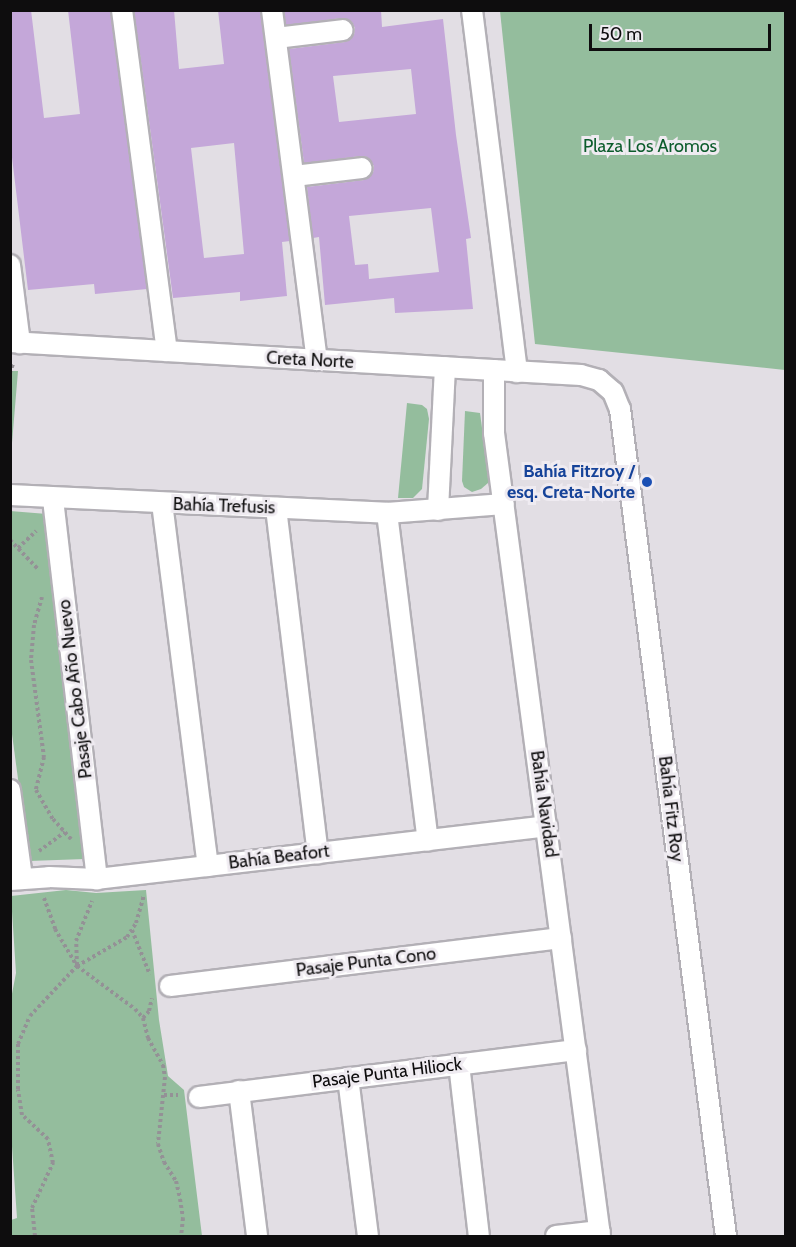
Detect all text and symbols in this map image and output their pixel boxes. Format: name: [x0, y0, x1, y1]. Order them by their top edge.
scale bar: [592, 12, 774, 50]
text: 50 m: [600, 23, 642, 45]
park label: Plaza Los Aromos: [583, 135, 717, 157]
street label: Creta Norte: [266, 347, 354, 373]
place label: Bahía Fitzroy / esq. Creta-Norte: [507, 461, 635, 504]
marker: Bahía Fitzroy / esq. Creta-Norte: [640, 475, 654, 489]
street label: Bahía Trefusis: [172, 493, 276, 519]
street label: Pasaje Cabo Año Nuevo: [53, 598, 97, 780]
street label: Bahía Navidad: [526, 749, 562, 859]
street label: Bahía Fitz Roy: [654, 755, 688, 863]
street label: Bahía Beafort: [227, 840, 331, 874]
street label: Pasaje Punta Cono: [295, 943, 437, 981]
street label: Pasaje Punta Hiliock: [311, 1053, 463, 1093]

